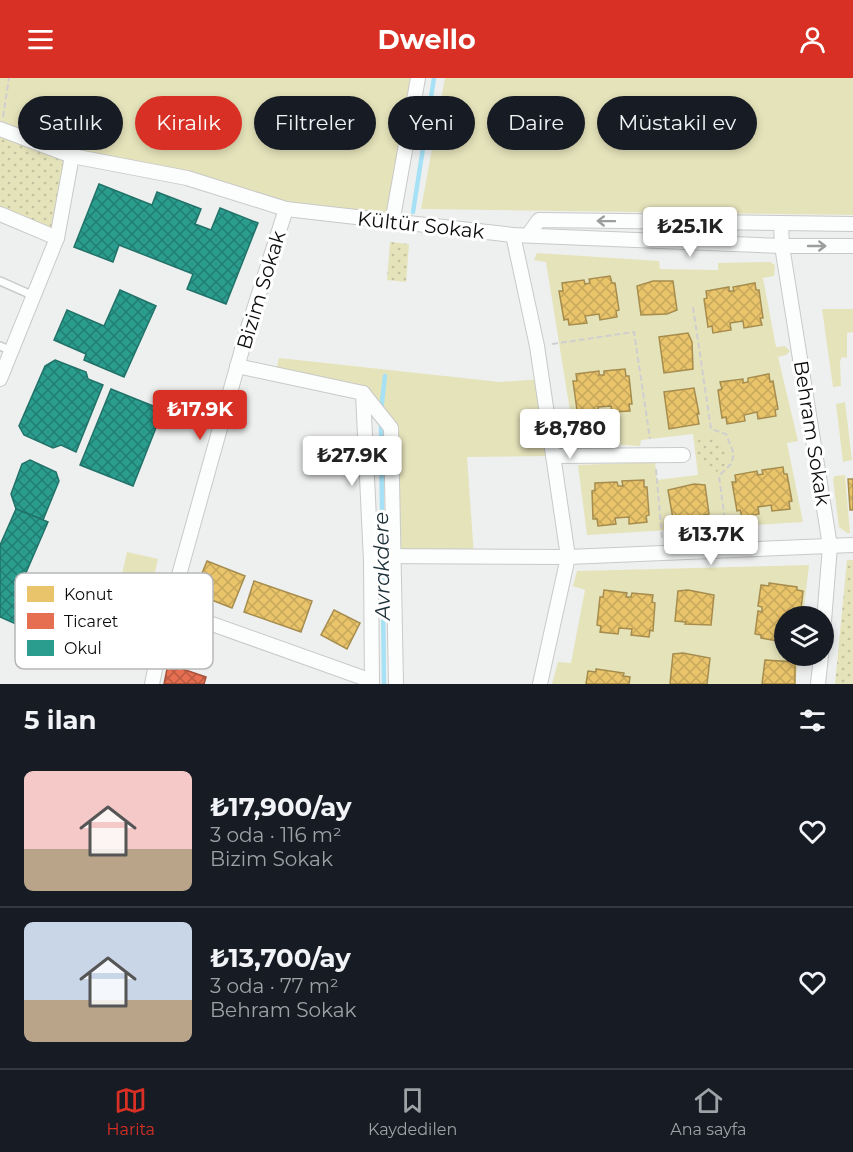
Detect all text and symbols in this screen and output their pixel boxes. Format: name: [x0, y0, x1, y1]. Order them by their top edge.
icon: menu: [24, 23, 57, 56]
text: Dwello: [377, 23, 476, 56]
icon: person: [796, 23, 829, 56]
chip: Satılık: [18, 96, 123, 150]
chip: Kiralık: [135, 96, 242, 150]
chip: Filtreler: [254, 96, 376, 150]
chip: Yeni: [388, 96, 475, 150]
chip: Daire: [487, 96, 585, 150]
chip: Müstakil ev: [597, 96, 757, 150]
street label: Kültür Sokak: [356, 206, 486, 244]
pin: ₺25.1K: [641, 207, 739, 258]
text: ₺25.1K: [657, 214, 723, 238]
one-way arrow: [596, 215, 616, 227]
street label: Bizim Sokak: [232, 228, 290, 352]
one-way arrow: [806, 240, 826, 252]
street label: Behram Sokak: [789, 359, 835, 507]
pin: ₺17.9K: [151, 390, 249, 441]
text: ₺17.9K: [167, 397, 233, 421]
pin: ₺8,780: [521, 409, 619, 460]
text: ₺8,780: [534, 416, 606, 440]
pin: ₺27.9K: [303, 436, 401, 487]
text: ₺27.9K: [317, 443, 387, 467]
water label: Avrakdere: [368, 512, 395, 622]
pin: ₺13.7K: [662, 515, 760, 566]
text: ₺13.7K: [678, 522, 744, 546]
legend: [15, 573, 213, 669]
text: Konut: [64, 585, 114, 604]
map controls: [774, 606, 834, 666]
button: layers: [774, 606, 834, 666]
text: Ticaret: [64, 612, 119, 631]
text: Okul: [64, 639, 102, 658]
text: 5 ilan: [24, 704, 97, 736]
icon: filters: [796, 704, 829, 737]
text: ₺17,900/ay: [210, 791, 352, 823]
icon: home: [72, 795, 144, 867]
icon: heart: [796, 815, 829, 848]
text: 3 oda · 116 m²: [210, 823, 342, 847]
text: Bizim Sokak: [210, 847, 333, 871]
text: ₺13,700/ay: [210, 942, 351, 974]
icon: home: [72, 946, 144, 1018]
icon: heart: [796, 966, 829, 999]
text: 3 oda · 77 m²: [210, 974, 339, 998]
text: Behram Sokak: [210, 998, 357, 1022]
tab: Harita: [107, 1084, 155, 1139]
tab: Kaydedilen: [368, 1084, 457, 1139]
tab: Ana sayfa: [670, 1084, 746, 1139]

